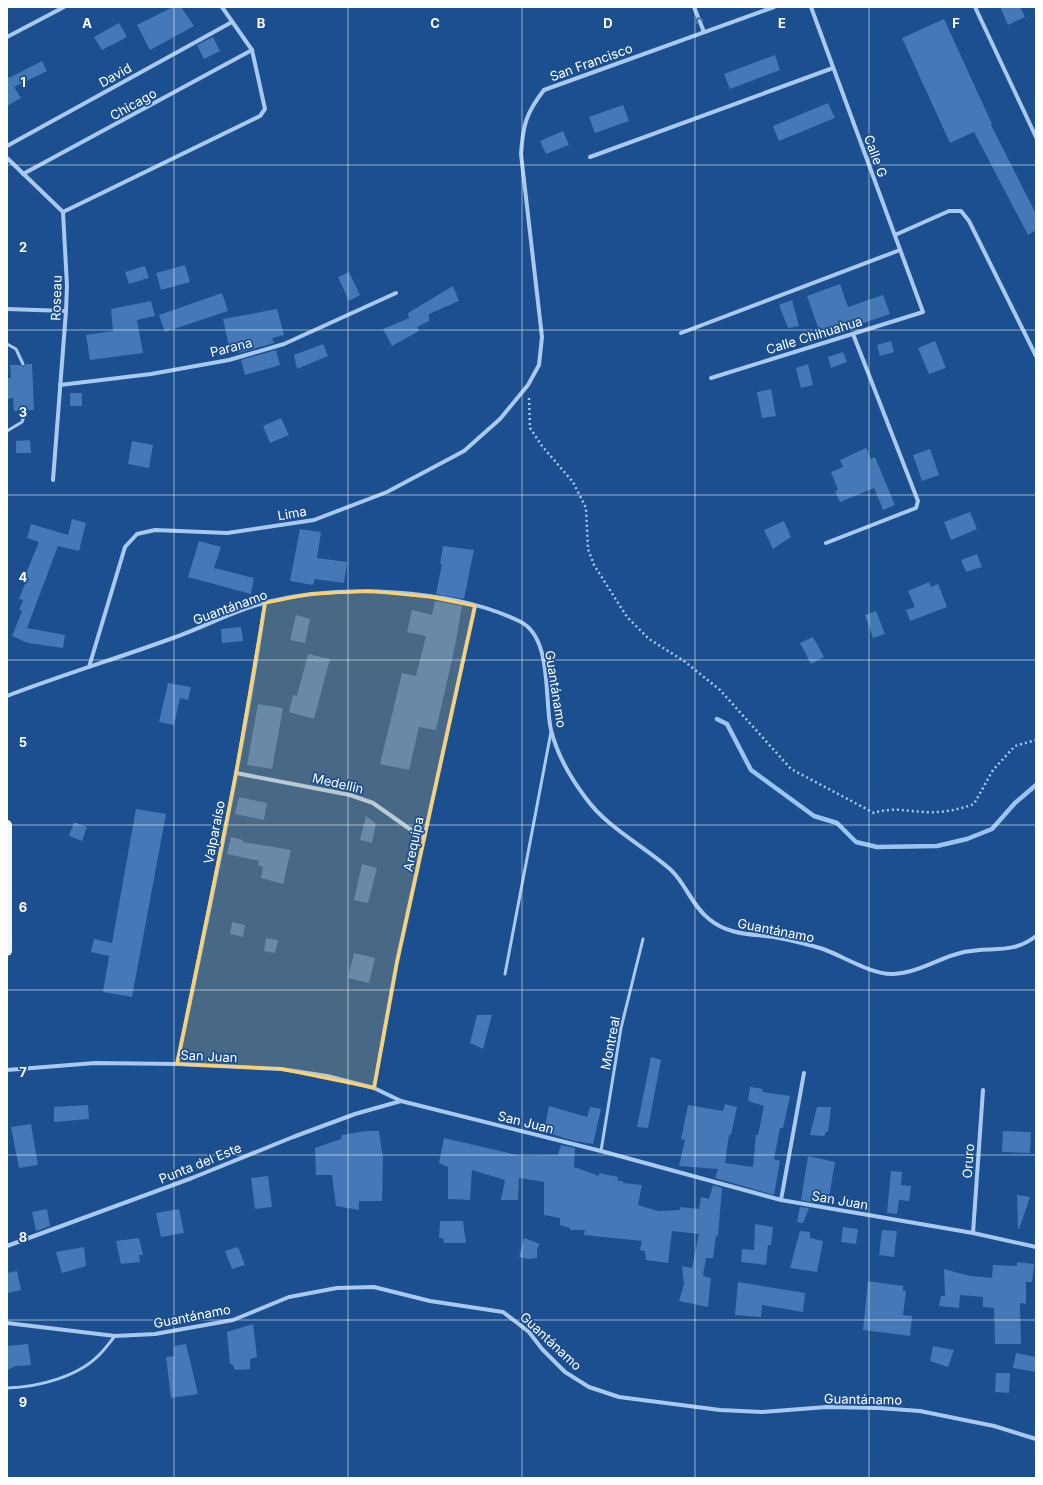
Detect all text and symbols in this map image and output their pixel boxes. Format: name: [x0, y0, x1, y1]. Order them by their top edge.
text: A: [82, 15, 92, 31]
text: B: [257, 15, 266, 31]
text: C: [430, 15, 440, 31]
text: D: [603, 15, 613, 31]
text: E: [778, 15, 786, 31]
text: F: [952, 15, 960, 31]
one-way arrow: [695, 16, 703, 23]
street label: San Francisco: [547, 40, 635, 84]
street label: David: [96, 60, 134, 90]
text: 1: [20, 74, 26, 90]
street label: Chicago: [107, 85, 159, 123]
street label: Calle G: [861, 133, 891, 179]
text: 2: [19, 239, 27, 255]
street label: Roseau: [47, 275, 65, 321]
street label: Calle Chihuahua: [764, 313, 864, 357]
street label: Parana: [208, 334, 254, 360]
text: 3: [19, 404, 27, 420]
street label: Lima: [276, 503, 308, 523]
text: 4: [19, 569, 28, 585]
street label: Guantánamo: [191, 586, 270, 628]
street label: Guantánamo: [542, 649, 570, 729]
text: 5: [19, 734, 27, 750]
street label: Medellin: [311, 769, 365, 797]
street label: Valparaíso: [200, 799, 228, 865]
street label: Arequipa: [399, 815, 427, 873]
text: 6: [19, 899, 27, 915]
street label: Guantánamo: [736, 915, 816, 945]
street label: Montreal: [597, 1015, 623, 1071]
street label: San Juan: [180, 1047, 238, 1065]
text: 7: [19, 1064, 27, 1080]
street label: San Juan: [496, 1107, 556, 1137]
street label: Punta del Este: [156, 1139, 244, 1187]
street label: Oruro: [959, 1143, 977, 1179]
street label: San Juan: [811, 1187, 869, 1213]
text: 8: [19, 1229, 27, 1245]
street label: Guantánamo: [152, 1301, 232, 1331]
street label: Guantánamo: [517, 1308, 585, 1374]
street label: Guantánamo: [824, 1390, 902, 1408]
text: 9: [19, 1394, 27, 1410]

